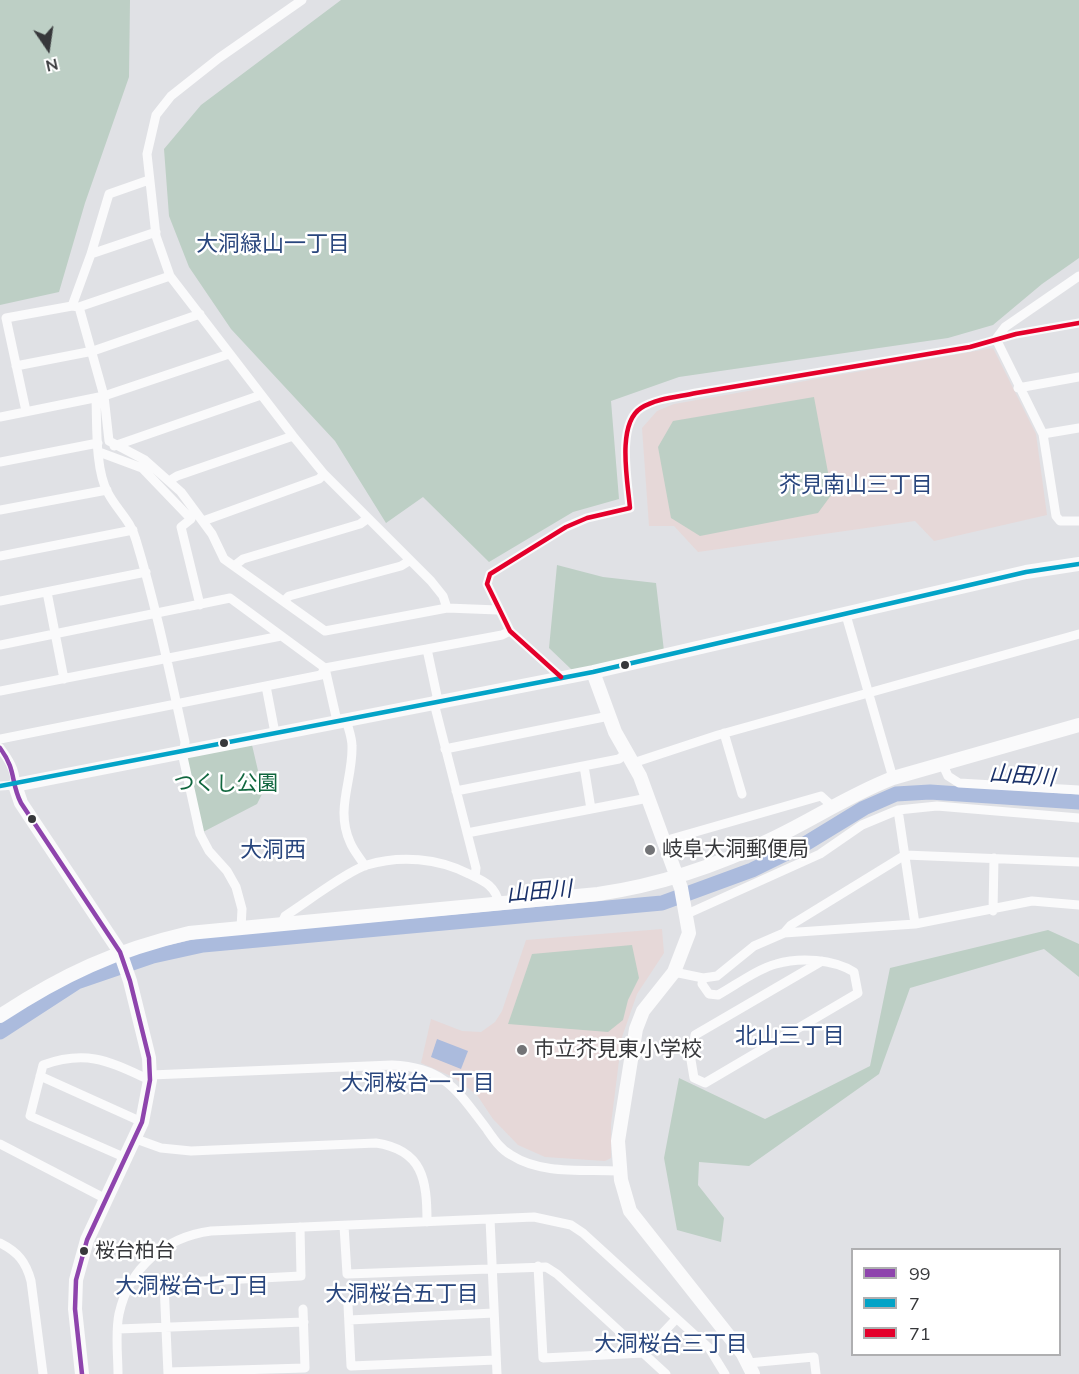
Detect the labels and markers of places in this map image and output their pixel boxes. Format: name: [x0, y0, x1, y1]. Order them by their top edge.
unlabelled marker: [619, 659, 631, 671]
unlabelled marker: [218, 737, 230, 749]
unlabelled marker: [26, 813, 38, 825]
place label: 岐阜大洞郵便局: [662, 837, 809, 863]
marker: 岐阜大洞郵便局: [643, 843, 657, 857]
place label: 市立芥見東小学校: [534, 1037, 702, 1063]
marker: 市立芥見東小学校: [515, 1043, 529, 1057]
place label: 桜台柏台: [95, 1239, 175, 1263]
marker: 桜台柏台: [78, 1245, 90, 1257]

